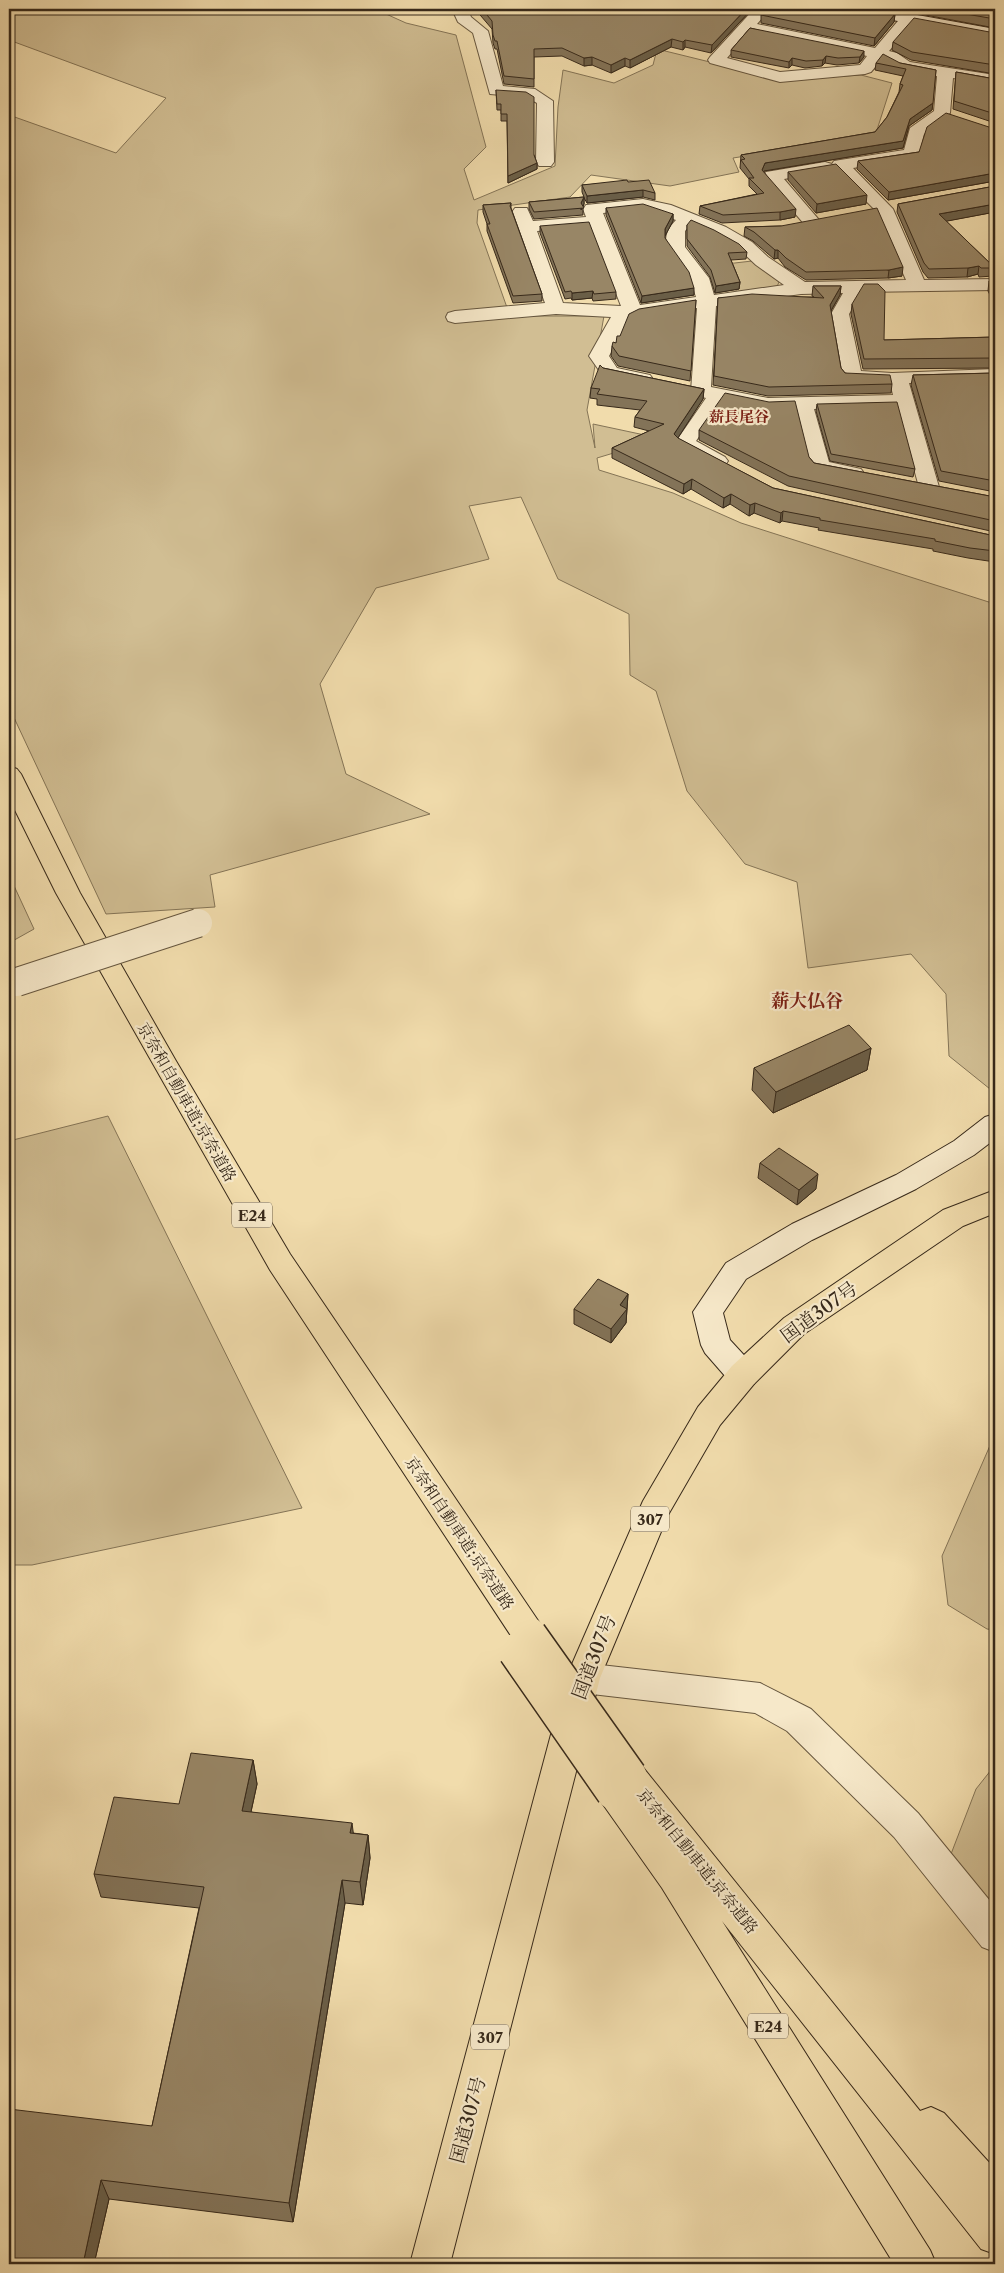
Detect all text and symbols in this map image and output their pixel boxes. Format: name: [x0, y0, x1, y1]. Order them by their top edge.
district label: 薪長尾谷: [709, 407, 769, 426]
district label: 薪大仏谷: [771, 990, 843, 1012]
street label: 京奈和自動車道;京奈道路: [133, 1019, 241, 1185]
road number: E24: [232, 1202, 272, 1228]
street label: 国道307号: [776, 1277, 862, 1347]
street label: 京奈和自動車道;京奈道路: [401, 1453, 519, 1613]
road number: 307: [631, 1506, 669, 1532]
street label: 国道307号: [567, 1611, 621, 1703]
street label: 京奈和自動車道;京奈道路: [633, 1785, 763, 1937]
road number: E24: [748, 2014, 788, 2038]
road number: 307: [471, 2024, 509, 2050]
street label: 国道307号: [445, 2074, 491, 2166]

